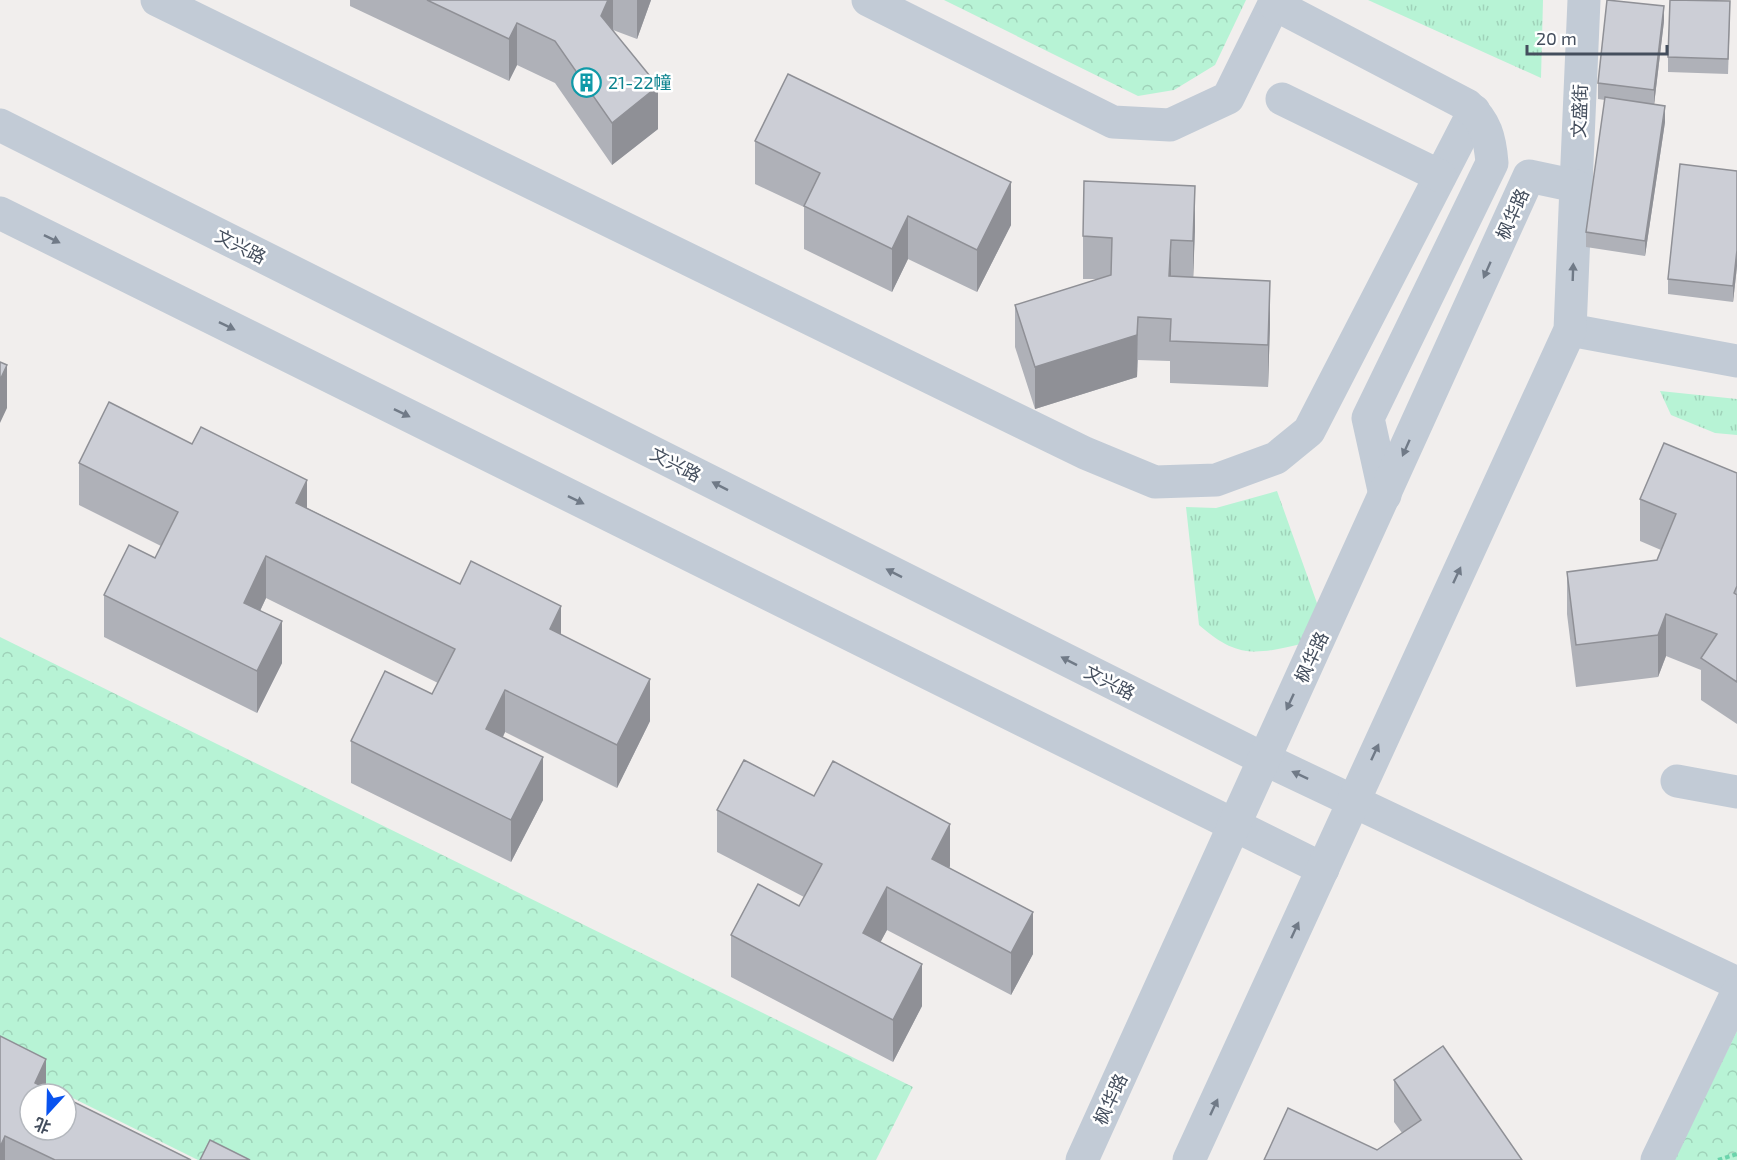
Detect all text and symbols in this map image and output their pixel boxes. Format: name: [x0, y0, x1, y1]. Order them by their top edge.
scale bar: [1527, 18, 1666, 56]
text: 20 m: [1536, 27, 1577, 49]
building icon: 21-22幢: [571, 66, 603, 98]
place label: 21-22幢: [608, 71, 672, 93]
street label: 文盛街: [1567, 84, 1591, 138]
street label: 枫华路: [1491, 185, 1533, 243]
street label: 文兴路: [212, 224, 270, 268]
one-way arrow: [44, 235, 61, 244]
one-way arrow: [1482, 262, 1491, 279]
one-way arrow: [1568, 263, 1577, 282]
one-way arrow: [219, 321, 236, 331]
one-way arrow: [393, 408, 410, 418]
one-way arrow: [1401, 439, 1411, 457]
street label: 文兴路: [647, 442, 705, 486]
one-way arrow: [711, 481, 728, 491]
one-way arrow: [568, 495, 585, 504]
one-way arrow: [1453, 567, 1462, 584]
one-way arrow: [886, 569, 903, 578]
street label: 枫华路: [1290, 628, 1332, 686]
one-way arrow: [1060, 656, 1077, 666]
street label: 文兴路: [1081, 660, 1139, 704]
one-way arrow: [1286, 693, 1295, 710]
one-way arrow: [1371, 743, 1380, 760]
one-way arrow: [1291, 771, 1308, 780]
one-way arrow: [1290, 921, 1299, 938]
street label: 枫华路: [1089, 1070, 1131, 1128]
north arrow: [18, 1082, 78, 1142]
one-way arrow: [1209, 1098, 1218, 1115]
text: 北: [31, 1115, 53, 1138]

